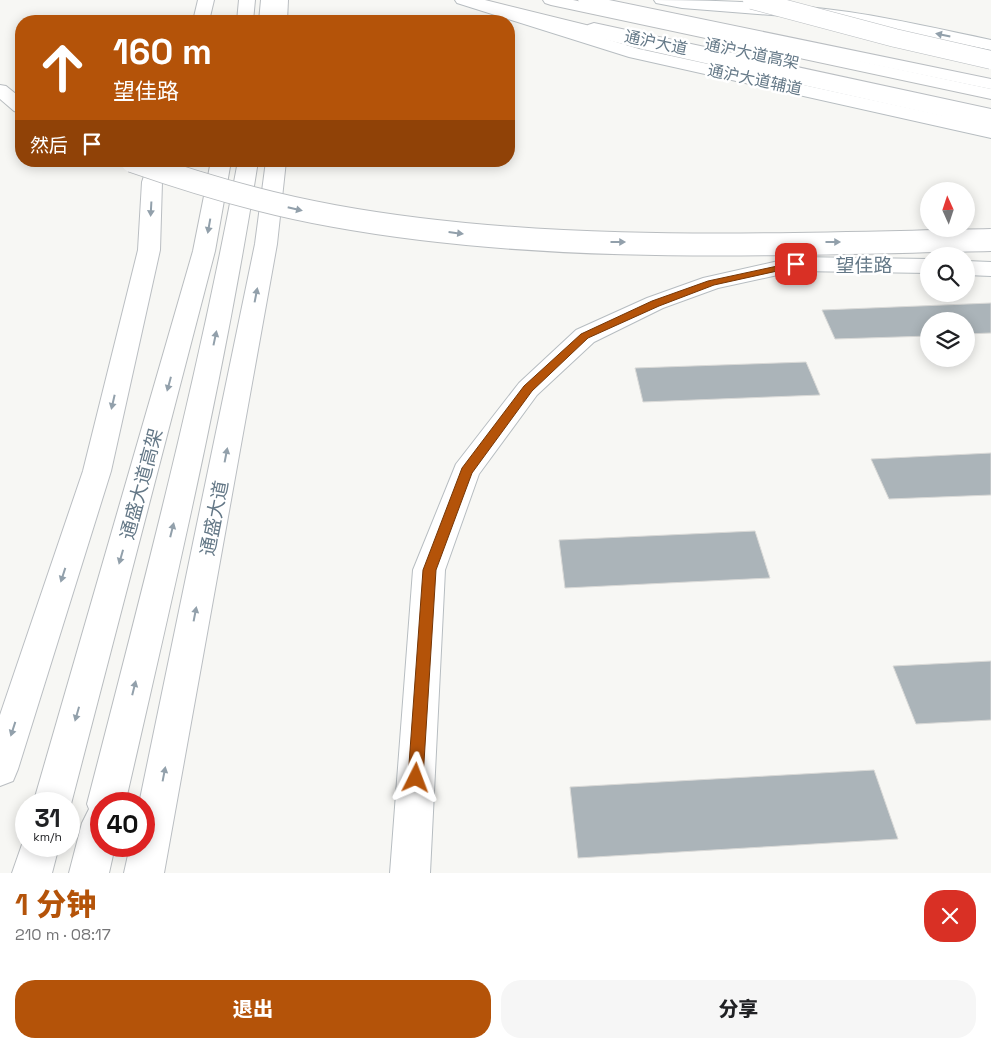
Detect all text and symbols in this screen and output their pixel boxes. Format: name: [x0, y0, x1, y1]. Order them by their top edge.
street label: 通沪大道: [622, 26, 689, 59]
text: 160 m: [113, 30, 212, 74]
one-way arrow: [935, 31, 951, 39]
street label: 通沪大道高架: [703, 33, 801, 74]
icon: ahead: [30, 35, 95, 100]
street label: 通沪大道辅道: [706, 59, 804, 100]
text: 望佳路: [113, 77, 179, 105]
icon: arrive: [78, 130, 106, 158]
text: 然后: [30, 133, 68, 158]
north arrow: [920, 182, 975, 238]
map controls: [920, 182, 975, 367]
one-way arrow: [146, 201, 154, 217]
one-way arrow: [287, 205, 302, 213]
one-way arrow: [205, 219, 213, 235]
one-way arrow: [448, 229, 464, 237]
one-way arrow: [610, 238, 626, 246]
one-way arrow: [825, 238, 841, 246]
pin: [775, 243, 817, 285]
button: search: [920, 247, 975, 302]
icon: arrive: [782, 250, 810, 278]
street label: 望佳路: [835, 253, 893, 278]
one-way arrow: [253, 287, 261, 303]
button: layers: [920, 312, 975, 367]
one-way arrow: [211, 330, 219, 345]
one-way arrow: [164, 376, 172, 391]
one-way arrow: [109, 395, 117, 410]
street label: 通盛大道高架: [115, 426, 168, 542]
one-way arrow: [222, 447, 230, 462]
street label: 通盛大道: [195, 478, 234, 558]
one-way arrow: [168, 523, 176, 538]
one-way arrow: [116, 550, 124, 565]
one-way arrow: [59, 568, 67, 583]
one-way arrow: [192, 606, 200, 622]
one-way arrow: [130, 681, 138, 696]
one-way arrow: [73, 706, 81, 721]
one-way arrow: [9, 722, 16, 737]
position arrow: [389, 751, 441, 803]
one-way arrow: [161, 765, 169, 781]
speed limit sign: 40: [90, 792, 155, 857]
text: 31: [34, 802, 61, 834]
text: km/h: [33, 829, 62, 845]
text: 1 分钟: [15, 885, 96, 924]
button: close: [924, 890, 976, 942]
text: 210 m · 08:17: [15, 924, 111, 945]
button: 退出: [15, 980, 491, 1038]
button: 分享: [501, 980, 976, 1038]

